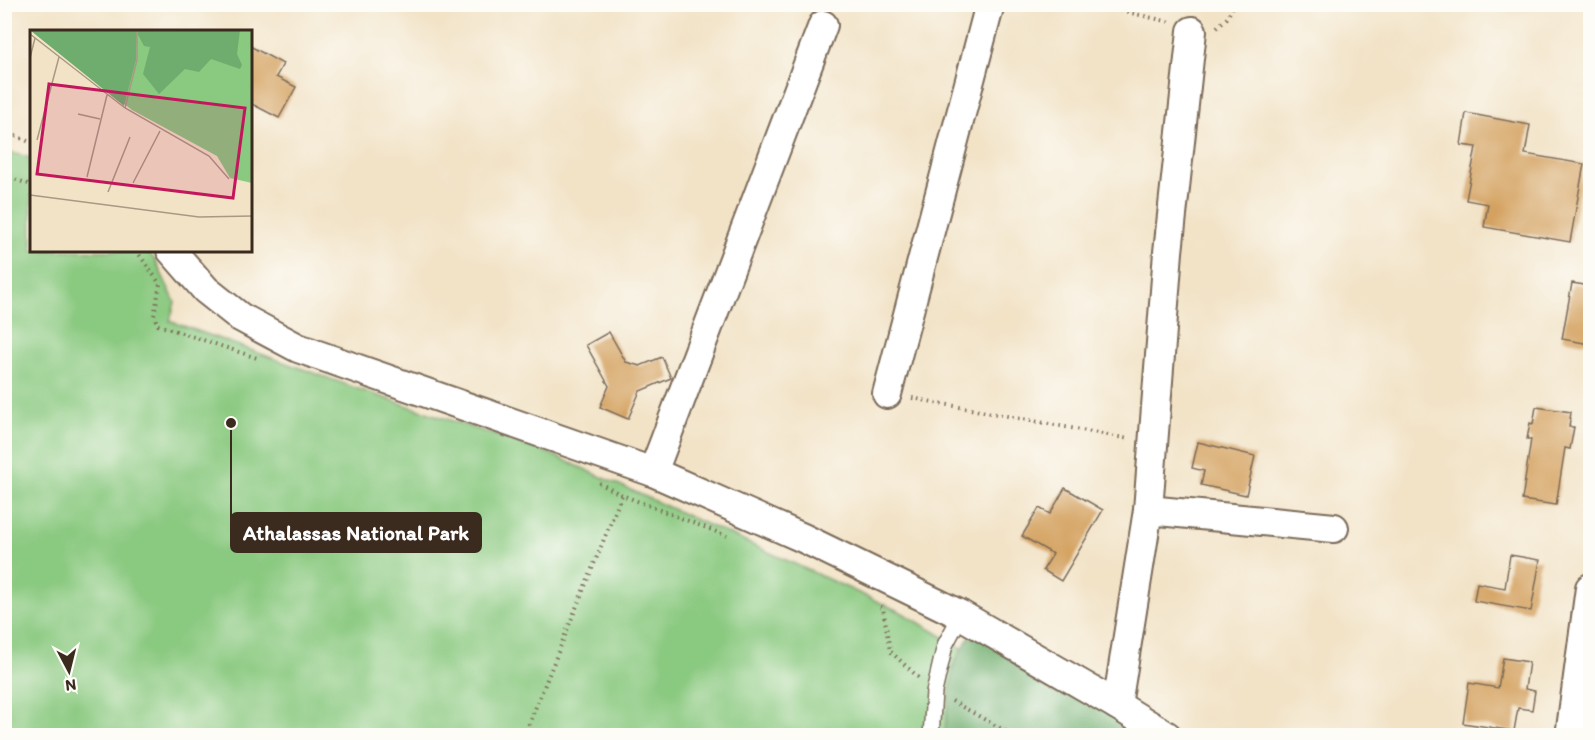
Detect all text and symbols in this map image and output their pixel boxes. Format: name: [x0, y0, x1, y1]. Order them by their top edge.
inset map: [30, 30, 252, 252]
callout: Athalassas National Park: [231, 513, 481, 552]
text: Athalassas National Park: [242, 520, 469, 545]
north arrow: [39, 641, 99, 701]
text: N: [64, 675, 77, 695]

